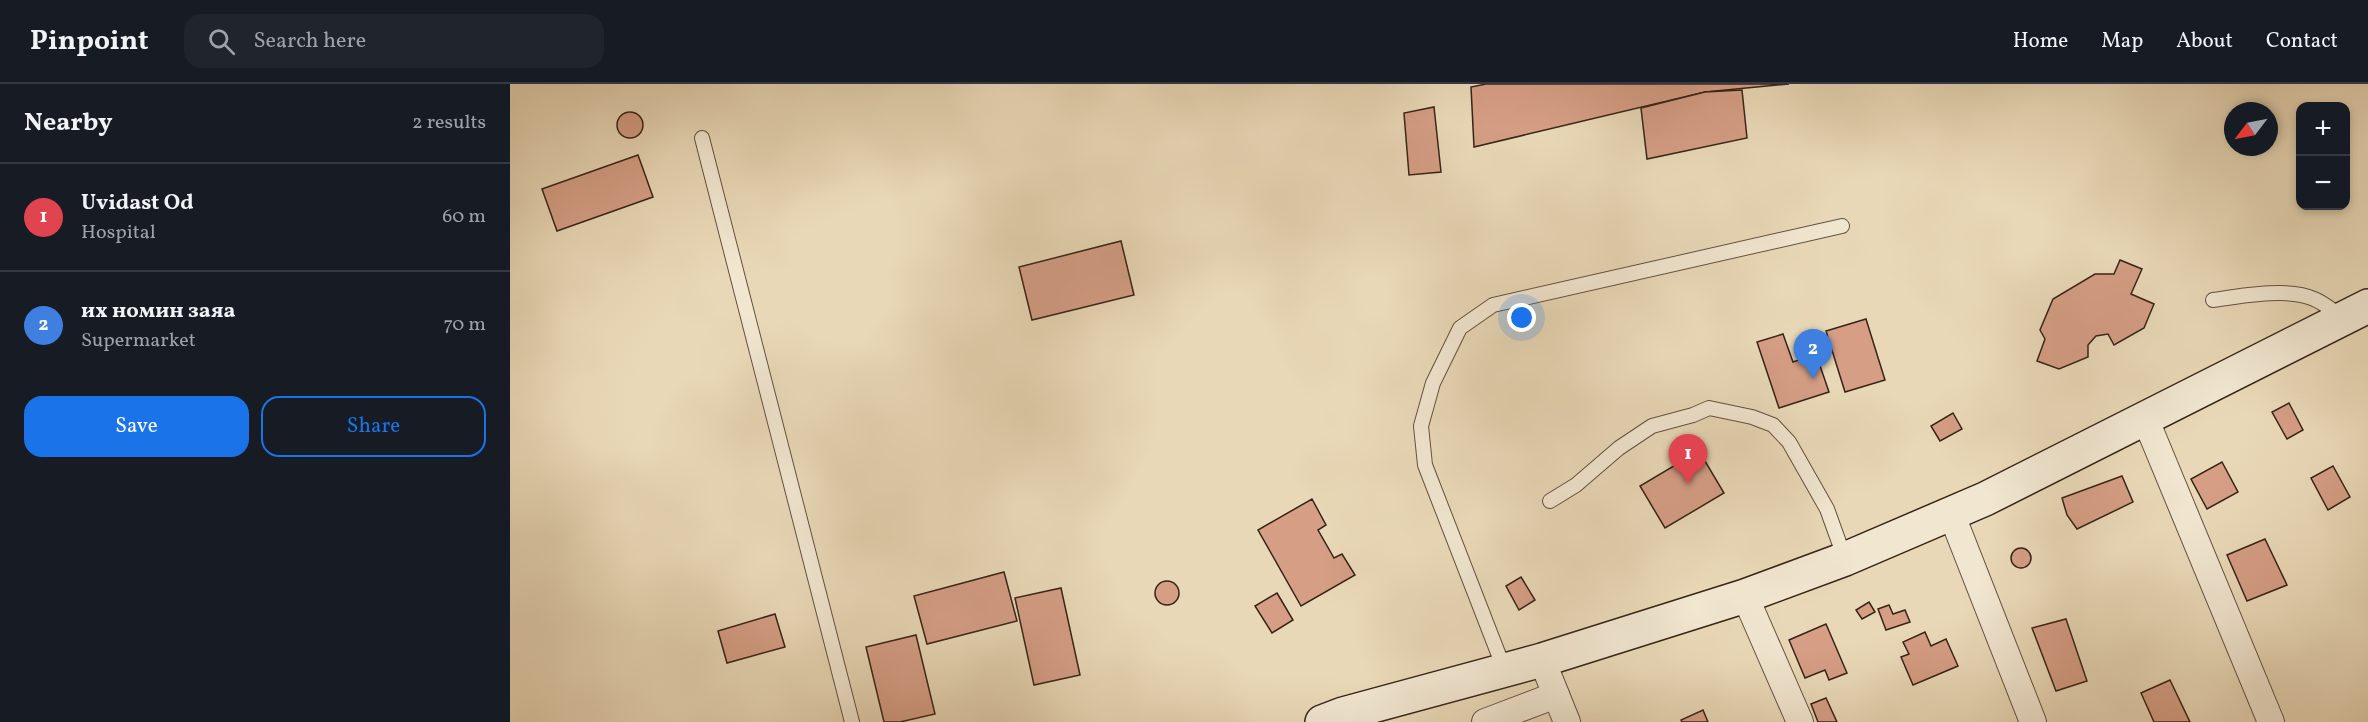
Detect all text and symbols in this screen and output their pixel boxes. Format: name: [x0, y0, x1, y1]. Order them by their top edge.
search box: [184, 14, 604, 68]
text: Pinpoint: [30, 22, 148, 61]
icon: search: [205, 25, 238, 58]
text: Search here: [253, 26, 366, 57]
text: Home: [2013, 27, 2068, 56]
text: Map: [2101, 27, 2143, 56]
text: About: [2176, 27, 2233, 56]
text: Contact: [2266, 27, 2338, 56]
north arrow: [2224, 102, 2278, 156]
map controls: [2296, 102, 2350, 210]
button: +: [2296, 102, 2350, 156]
text: Nearby: [24, 105, 113, 141]
text: 2 results: [412, 109, 486, 137]
button: −: [2296, 156, 2350, 210]
text: Uvidast Od: [81, 188, 194, 219]
text: 1: [39, 203, 48, 231]
text: 60 m: [442, 203, 486, 231]
text: Hospital: [81, 219, 156, 247]
text: их номин заяа: [81, 296, 235, 327]
your location: [1507, 303, 1536, 332]
text: 2: [38, 311, 49, 339]
text: 70 m: [443, 311, 486, 339]
text: Supermarket: [81, 327, 196, 355]
pin: 2: [1794, 330, 1832, 379]
button: Save: [24, 396, 249, 457]
button: Share: [261, 396, 486, 457]
pin: 1: [1668, 434, 1708, 484]

